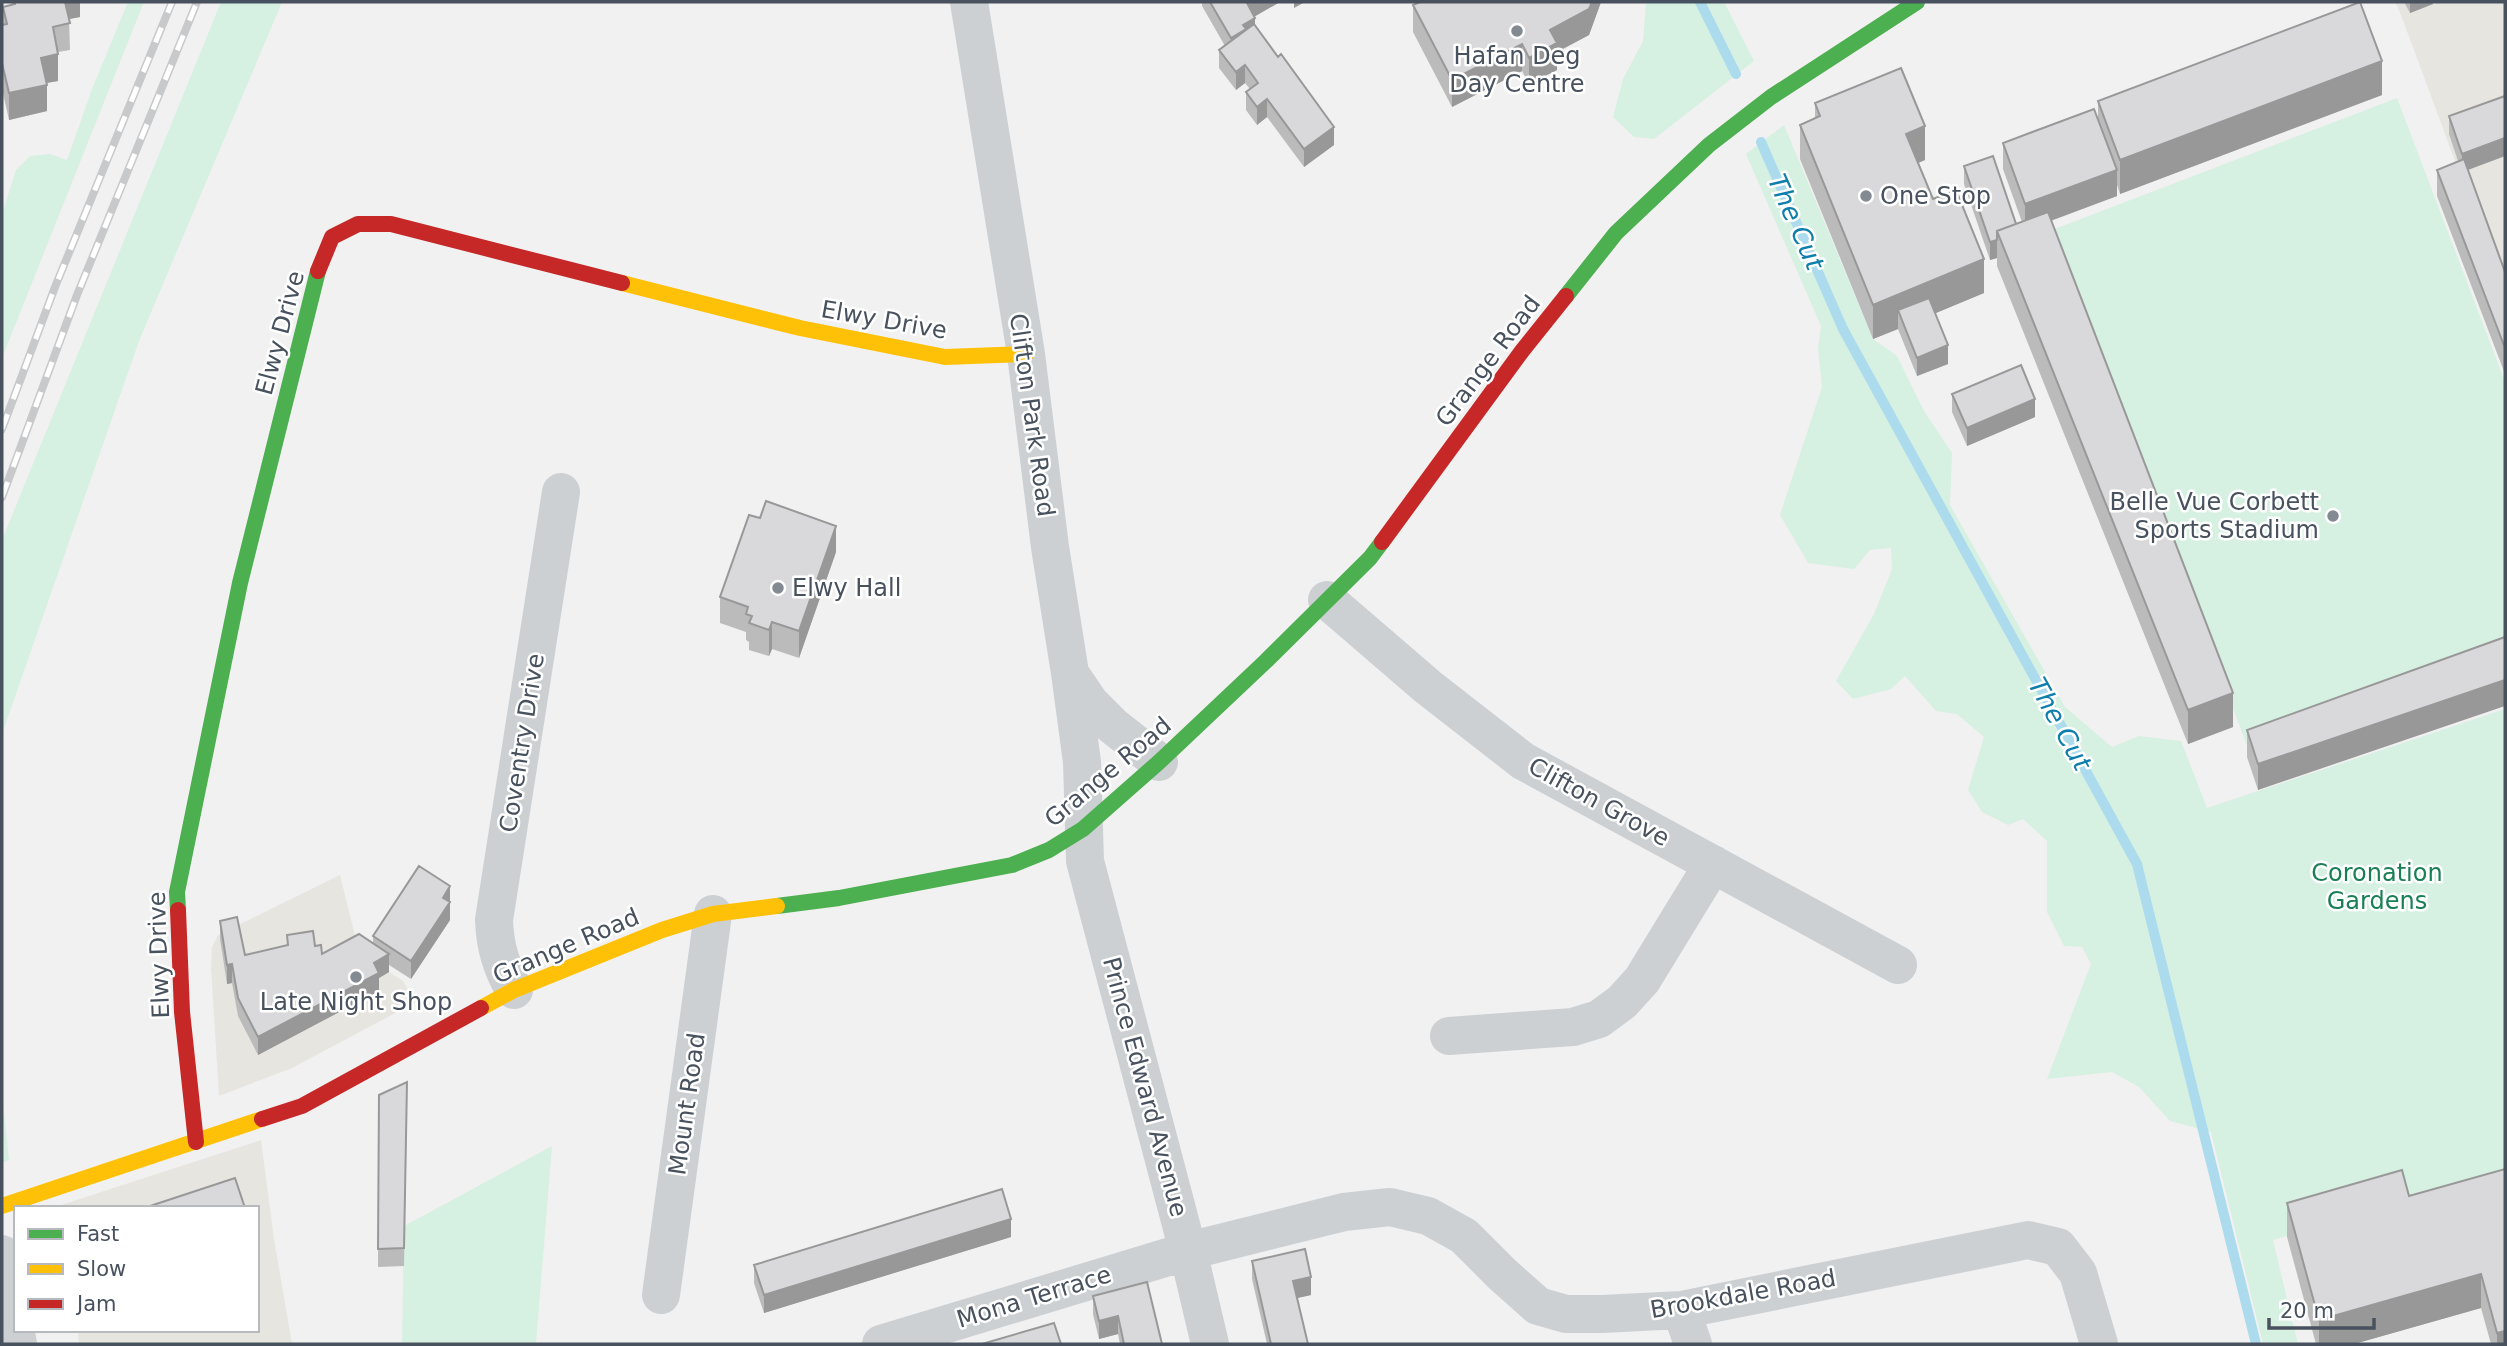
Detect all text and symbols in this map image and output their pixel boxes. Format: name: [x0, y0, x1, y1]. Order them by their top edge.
marker: Hafan Deg Day Centre: [1509, 23, 1525, 39]
place label: Hafan Deg Day Centre: [1449, 42, 1585, 98]
water label: The Cut: [1762, 170, 1831, 275]
place label: One Stop: [1880, 182, 1991, 210]
marker: One Stop: [1858, 188, 1874, 204]
street label: Elwy Drive: [250, 268, 310, 398]
street label: Grange Road: [1430, 290, 1546, 432]
street label: Elwy Drive: [819, 295, 949, 345]
street label: Clifton Park Road: [1004, 312, 1060, 518]
place label: Belle Vue Corbett Sports Stadium: [2110, 488, 2319, 544]
marker: Belle Vue Corbett Sports Stadium: [2325, 508, 2341, 524]
place label: Elwy Hall: [792, 574, 901, 602]
marker: Elwy Hall: [770, 580, 786, 596]
street label: Coventry Drive: [494, 652, 550, 834]
water label: The Cut: [2022, 672, 2098, 776]
street label: Grange Road: [1039, 711, 1177, 833]
street label: Clifton Grove: [1524, 752, 1674, 852]
park label: Coronation Gardens: [2311, 859, 2443, 915]
street label: Elwy Drive: [143, 891, 175, 1019]
street label: Grange Road: [489, 903, 643, 989]
street label: Prince Edward Avenue: [1097, 954, 1193, 1220]
marker: Late Night Shop: [348, 969, 364, 985]
place label: Late Night Shop: [260, 988, 452, 1016]
street label: Mount Road: [663, 1031, 711, 1177]
legend: [14, 1206, 259, 1332]
text: Fast: [77, 1222, 119, 1246]
text: Slow: [77, 1257, 126, 1281]
street label: Mona Terrace: [953, 1260, 1115, 1334]
street label: Brookdale Road: [1648, 1264, 1838, 1324]
scale bar: [2269, 1286, 2374, 1330]
text: Jam: [75, 1292, 117, 1316]
text: 20 m: [2280, 1299, 2334, 1323]

